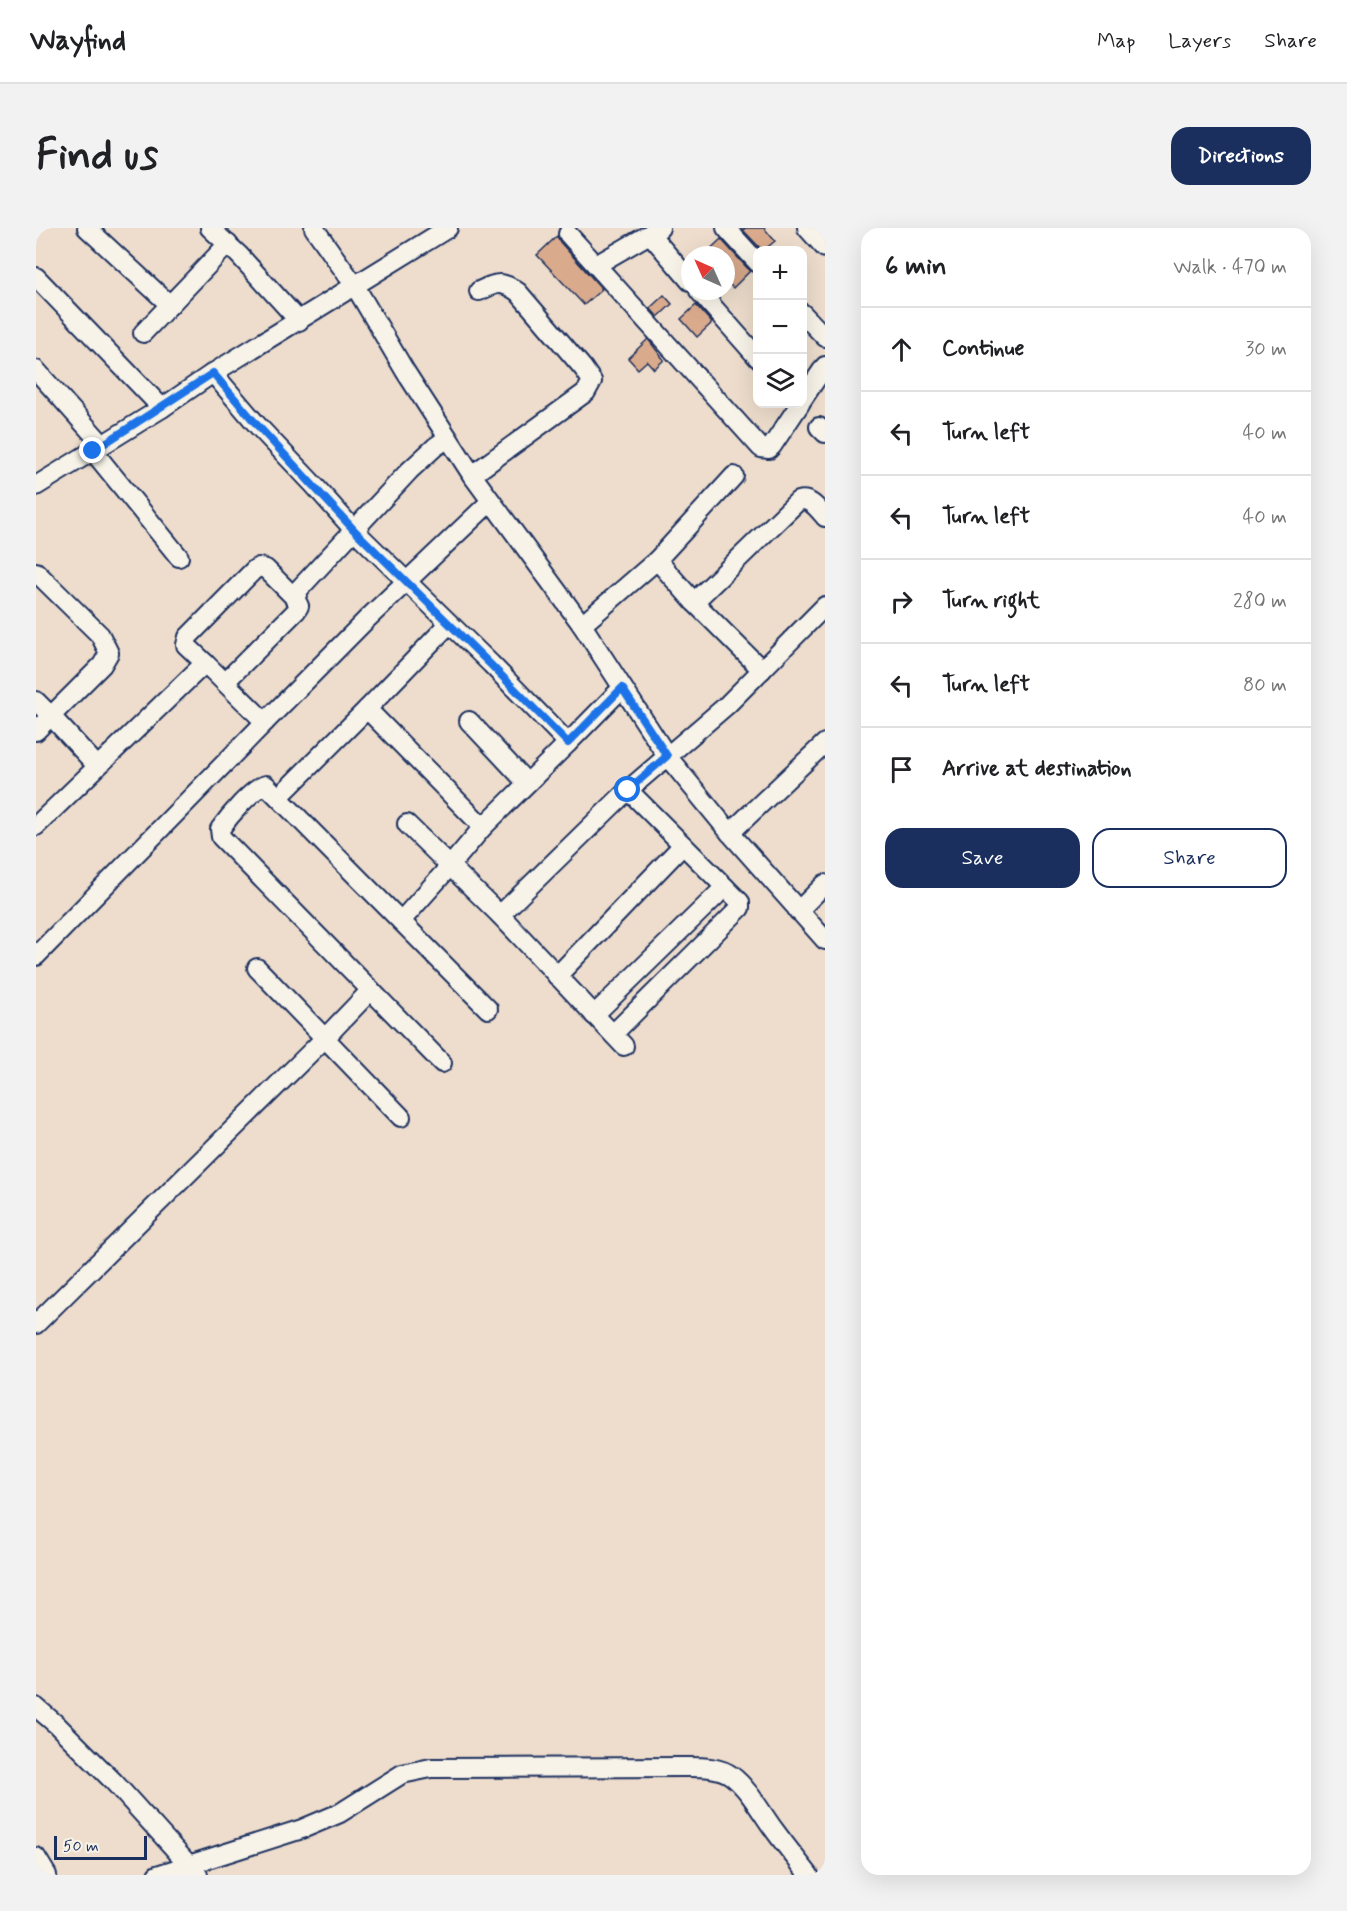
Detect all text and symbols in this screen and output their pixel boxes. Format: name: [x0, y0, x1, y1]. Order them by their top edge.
text: Wayfind: [30, 23, 126, 60]
text: Map: [1097, 27, 1135, 55]
text: Layers: [1168, 27, 1231, 55]
text: Share: [1264, 27, 1317, 55]
button: Directions: [1171, 127, 1311, 185]
text: Find us: [36, 129, 158, 184]
north arrow: [681, 246, 735, 300]
map controls: [753, 246, 807, 408]
button: +: [753, 246, 807, 300]
text: 6 min: [885, 250, 947, 284]
text: Walk · 470 m: [1173, 254, 1287, 281]
button: −: [753, 300, 807, 354]
icon: ahead: [885, 333, 918, 366]
text: Continue: [942, 335, 1024, 363]
text: 30 m: [1245, 336, 1287, 363]
button: layers: [753, 354, 807, 408]
icon: left: [885, 417, 918, 450]
text: Turn left: [942, 419, 1030, 447]
text: 40 m: [1243, 420, 1287, 447]
route end: [79, 437, 105, 463]
icon: left: [885, 501, 918, 534]
text: Turn left: [942, 503, 1030, 531]
text: 40 m: [1243, 504, 1287, 531]
icon: right: [885, 585, 918, 618]
text: Turn right: [942, 587, 1040, 615]
text: 280 m: [1233, 588, 1287, 615]
icon: left: [885, 669, 918, 702]
text: Turn left: [942, 671, 1030, 699]
text: 80 m: [1243, 672, 1287, 699]
icon: arrive: [885, 753, 918, 786]
text: Arrive at destination: [942, 755, 1132, 783]
route start: [614, 776, 640, 802]
button: Save: [885, 828, 1080, 888]
button: Share: [1092, 828, 1287, 888]
scale bar: [54, 1833, 147, 1860]
text: 50 m: [63, 1836, 99, 1857]

